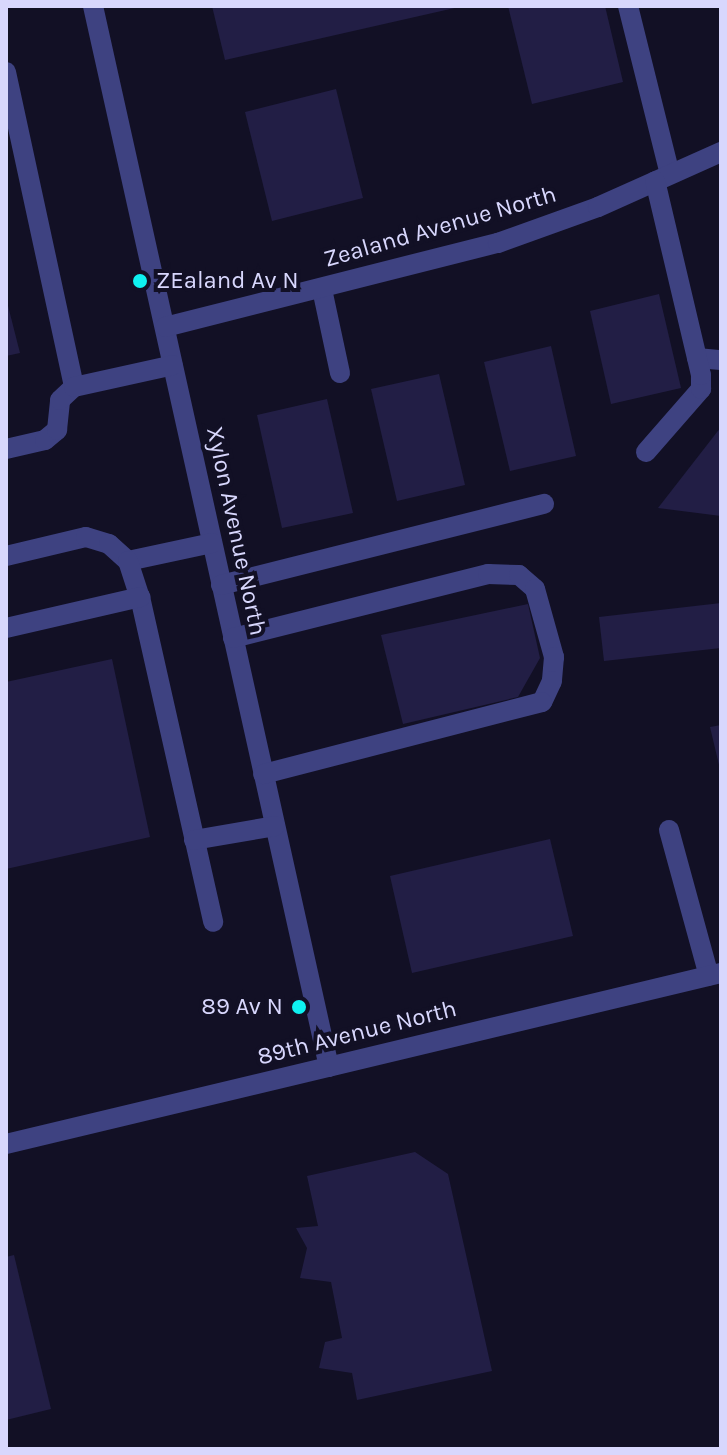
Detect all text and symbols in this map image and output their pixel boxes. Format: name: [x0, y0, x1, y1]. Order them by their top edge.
street label: Zealand Avenue North: [320, 180, 560, 274]
place label: ZEaland Av N: [156, 267, 299, 295]
marker: ZEaland Av N: [131, 272, 149, 290]
street label: Xylon Avenue North: [200, 424, 272, 638]
place label: 89 Av N: [201, 993, 283, 1021]
street label: 89th Avenue North: [254, 994, 460, 1072]
marker: 89 Av N: [290, 998, 308, 1016]

